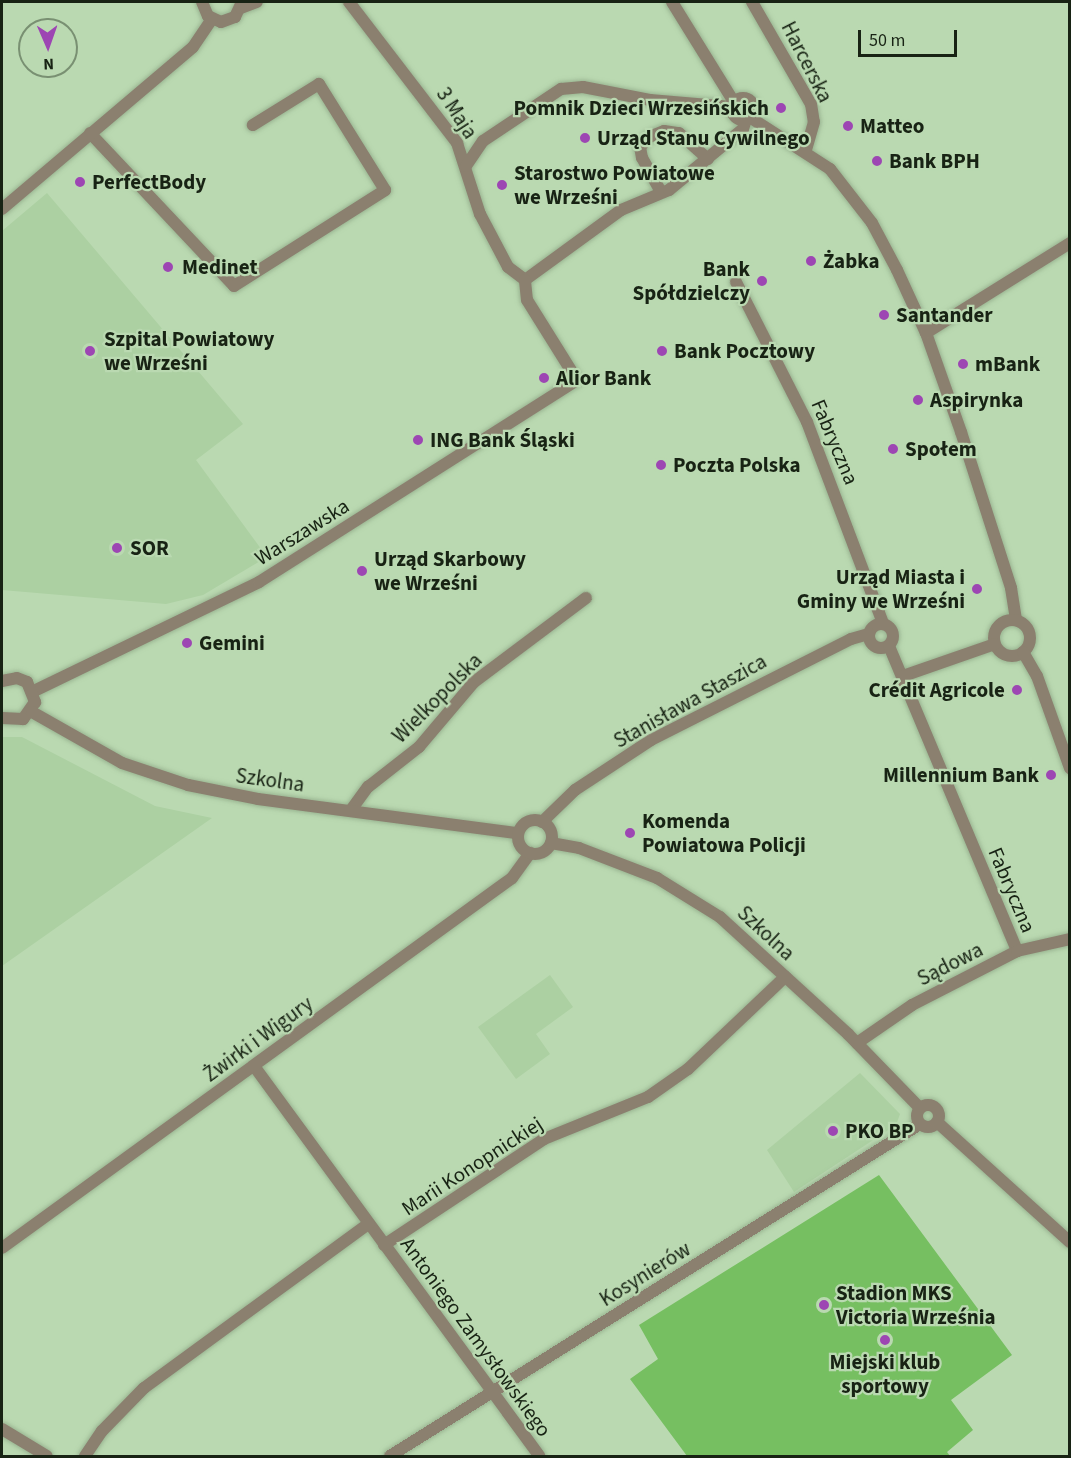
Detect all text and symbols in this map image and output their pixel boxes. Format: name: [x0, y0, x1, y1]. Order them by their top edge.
street label: Harcerska: [776, 17, 838, 107]
north arrow: [18, 18, 78, 78]
scale bar: [861, 18, 960, 56]
text: 50 m: [869, 28, 905, 53]
text: N: [43, 53, 54, 75]
street label: 3 Maja: [431, 83, 483, 143]
place label: Pomnik Dzieci Wrzesińskich: [513, 95, 769, 121]
marker: Pomnik Dzieci Wrzesińskich: [774, 101, 788, 115]
place label: Matteo: [860, 113, 925, 139]
marker: Matteo: [841, 119, 855, 133]
place label: Urząd Stanu Cywilnego: [597, 125, 810, 151]
marker: Urząd Stanu Cywilnego: [578, 131, 592, 145]
place label: Bank BPH: [889, 148, 980, 174]
marker: Bank BPH: [870, 154, 884, 168]
place label: Starostwo Powiatowe we Wrześni: [514, 160, 715, 210]
place label: PerfectBody: [92, 169, 206, 195]
marker: PerfectBody: [73, 175, 87, 189]
marker: Starostwo Powiatowe we Wrześni: [495, 178, 509, 192]
place label: Żabka: [823, 248, 880, 274]
place label: Medinet: [182, 254, 257, 280]
marker: Żabka: [804, 254, 818, 268]
place label: Bank Spółdzielczy: [632, 256, 750, 306]
marker: Medinet: [159, 258, 177, 276]
marker: Bank Spółdzielczy: [755, 274, 769, 288]
place label: Santander: [896, 302, 993, 328]
marker: Santander: [877, 308, 891, 322]
place label: Szpital Powiatowy we Wrześni: [104, 326, 274, 376]
place label: Bank Pocztowy: [674, 338, 815, 364]
marker: Szpital Powiatowy we Wrześni: [81, 342, 99, 360]
marker: Bank Pocztowy: [655, 344, 669, 358]
place label: mBank: [975, 351, 1040, 377]
marker: mBank: [956, 357, 970, 371]
place label: Alior Bank: [556, 365, 651, 391]
marker: Alior Bank: [537, 371, 551, 385]
place label: Aspirynka: [930, 387, 1023, 413]
marker: Aspirynka: [911, 393, 925, 407]
street label: Fabryczna: [806, 396, 864, 488]
place label: ING Bank Śląski: [430, 427, 575, 453]
marker: ING Bank Śląski: [411, 433, 425, 447]
place label: Społem: [905, 436, 977, 462]
marker: Społem: [886, 442, 900, 456]
place label: Poczta Polska: [673, 452, 801, 478]
marker: Poczta Polska: [654, 458, 668, 472]
street label: Warszawska: [250, 493, 354, 571]
place label: SOR: [130, 535, 169, 561]
marker: SOR: [108, 539, 126, 557]
place label: Urząd Skarbowy we Wrześni: [374, 546, 526, 596]
marker: Urząd Skarbowy we Wrześni: [355, 564, 369, 578]
place label: Urząd Miasta i Gminy we Wrześni: [797, 564, 965, 614]
marker: Urząd Miasta i Gminy we Wrześni: [970, 582, 984, 596]
place label: Gemini: [199, 630, 265, 656]
marker: Gemini: [180, 636, 194, 650]
street label: Wielkopolska: [387, 648, 487, 748]
street label: Stanisława Staszica: [609, 649, 771, 753]
place label: Crédit Agricole: [868, 677, 1005, 703]
marker: Crédit Agricole: [1010, 683, 1024, 697]
place label: Millennium Bank: [883, 762, 1039, 788]
street label: Szkolna: [234, 763, 306, 797]
marker: Millennium Bank: [1044, 768, 1058, 782]
place label: Komenda Powiatowa Policji: [642, 808, 806, 858]
marker: Komenda Powiatowa Policji: [623, 826, 637, 840]
street label: Fabryczna: [983, 844, 1041, 936]
street label: Szkolna: [732, 900, 800, 966]
street label: Sądowa: [913, 937, 987, 991]
street label: Żwirki i Wigury: [198, 991, 318, 1087]
street label: Marii Konopnickiej: [397, 1111, 547, 1221]
place label: PKO BP: [845, 1118, 914, 1144]
marker: PKO BP: [826, 1124, 840, 1138]
street label: Antoniego Zamysłowskiego: [395, 1232, 557, 1442]
street label: Kosynierów: [595, 1236, 695, 1312]
place label: Stadion MKS Victoria Września: [836, 1280, 996, 1330]
marker: Stadion MKS Victoria Września: [817, 1298, 831, 1312]
marker: Miejski klub sportowy: [878, 1333, 892, 1347]
place label: Miejski klub sportowy: [830, 1349, 940, 1399]

